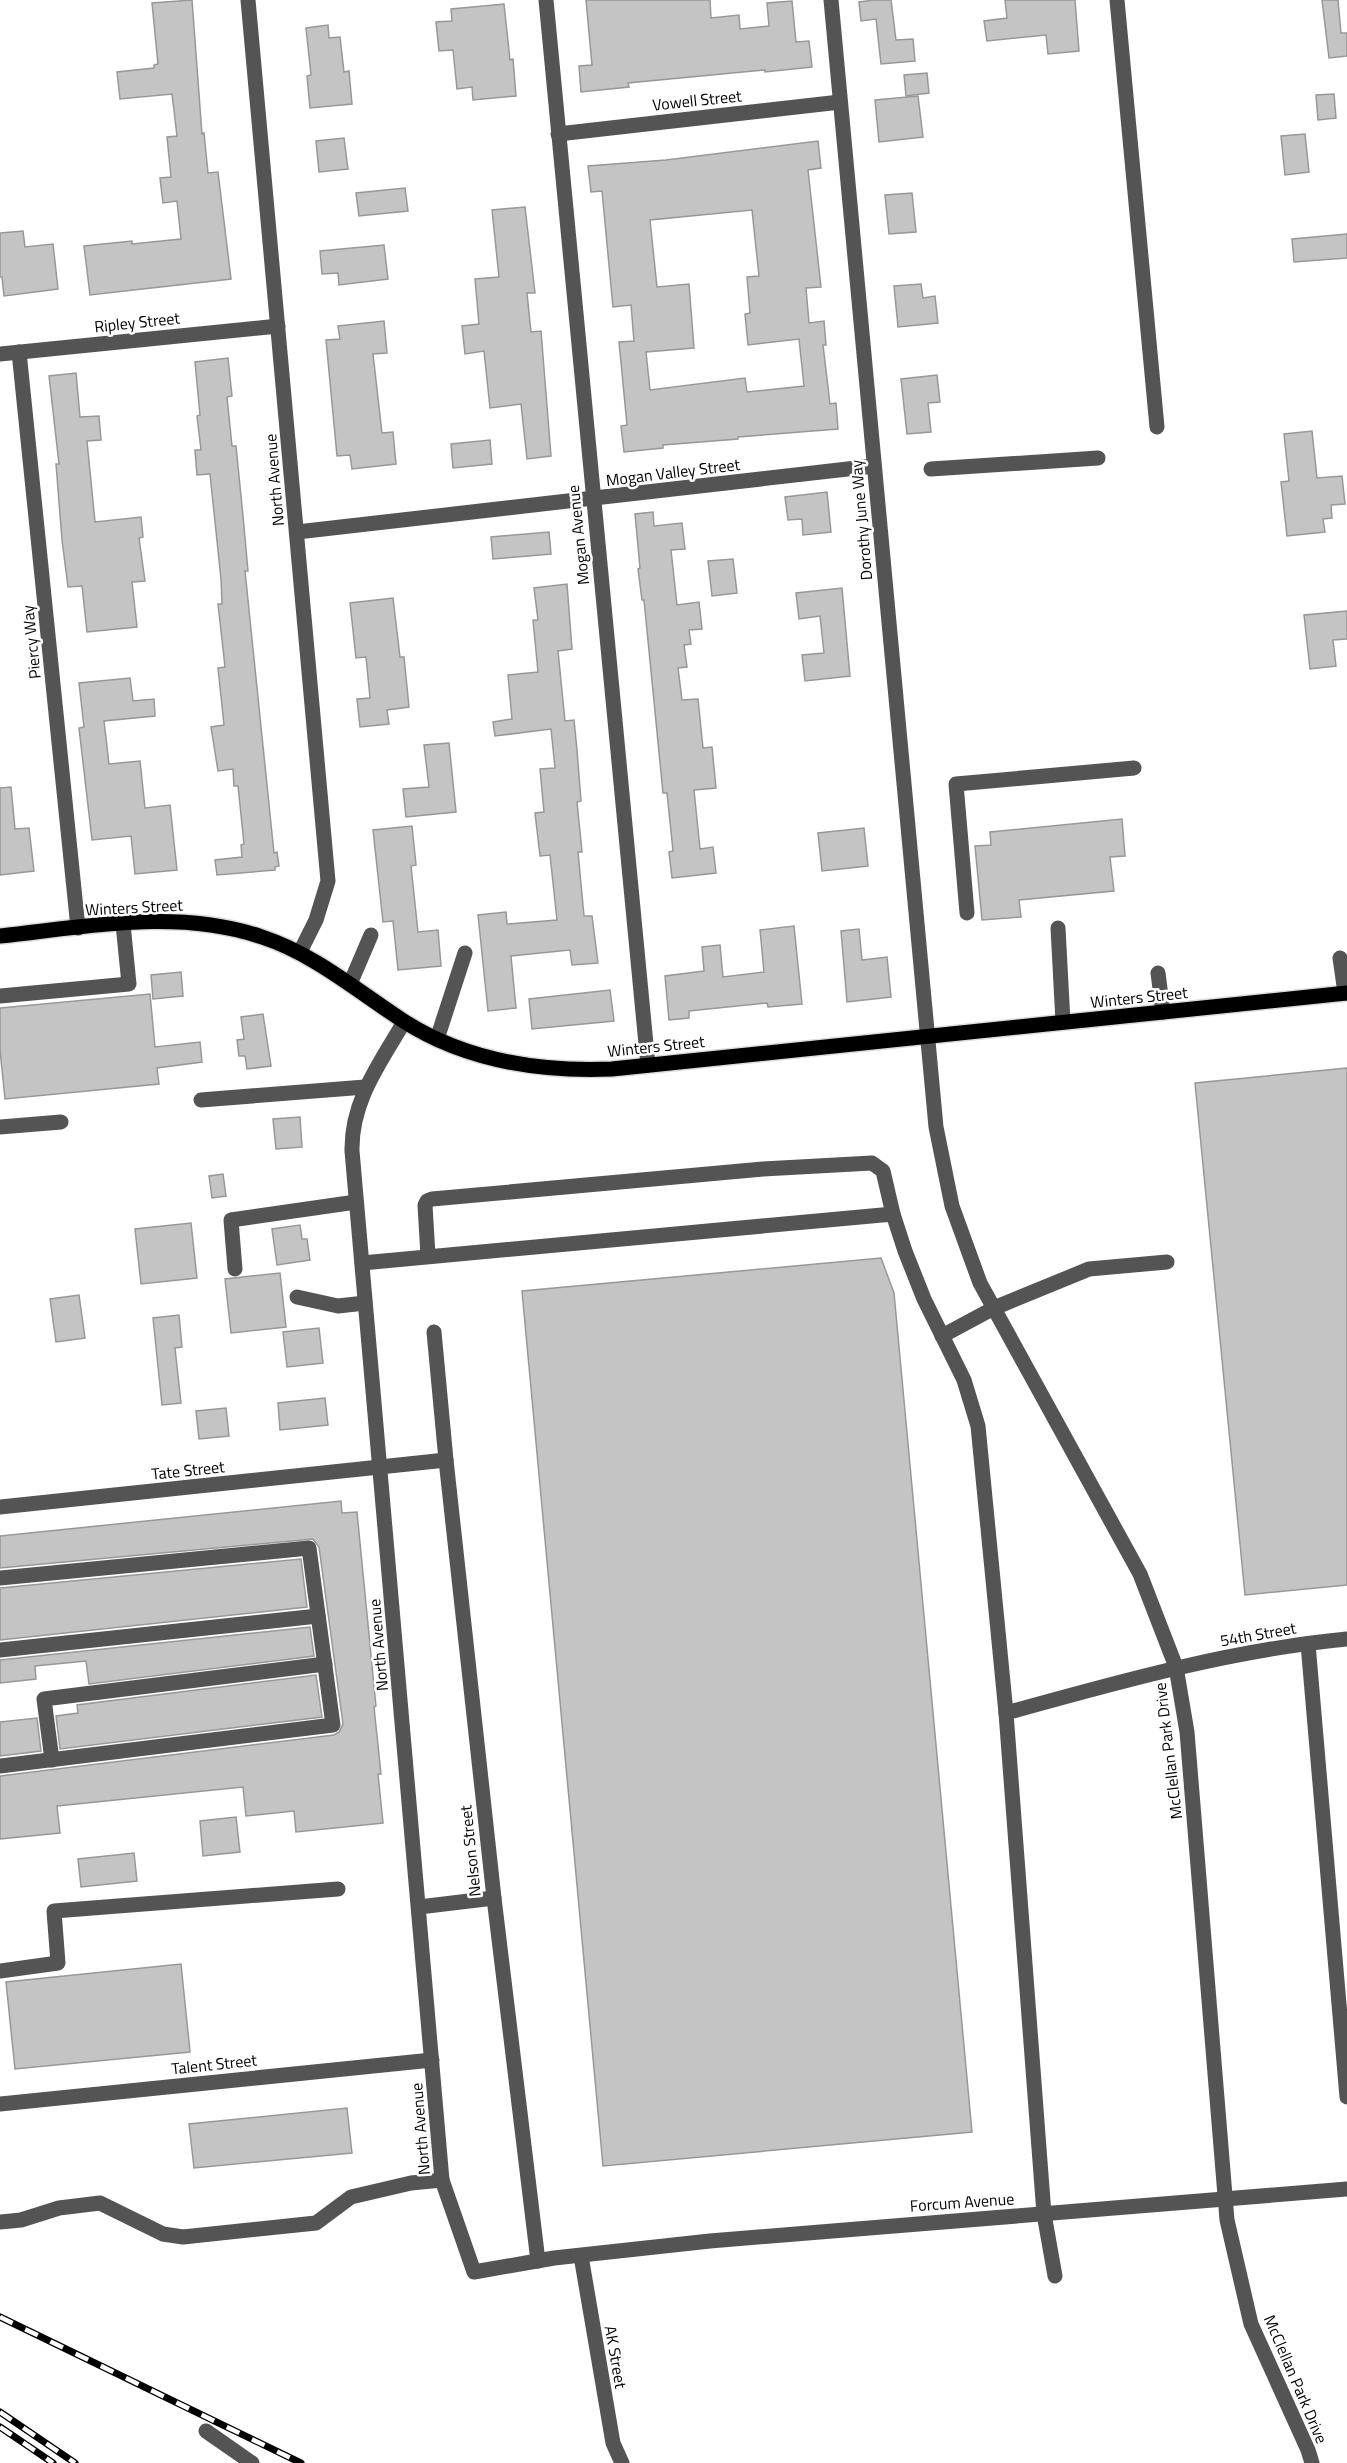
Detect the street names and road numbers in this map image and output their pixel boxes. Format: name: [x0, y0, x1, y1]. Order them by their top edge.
street label: Vowell Street: [651, 83, 743, 117]
street label: Ripley Street: [93, 306, 181, 338]
street label: North Avenue: [258, 433, 290, 527]
street label: Mogan Valley Street: [605, 452, 742, 492]
street label: Dorothy June Way: [844, 459, 878, 581]
street label: Mogan Avenue: [561, 484, 595, 586]
street label: Piercy Way: [15, 604, 47, 680]
street label: Winters Street: [85, 892, 184, 922]
street label: Winters Street: [1089, 980, 1189, 1014]
street label: Winters Street: [606, 1029, 706, 1063]
street label: Tate Street: [150, 1454, 226, 1486]
street label: North Avenue: [362, 1598, 394, 1692]
street label: 54th Street: [1218, 1615, 1298, 1652]
street label: McClellan Park Drive: [1148, 1681, 1188, 1821]
street label: Nelson Street: [453, 1804, 487, 1898]
street label: Talent Street: [170, 2048, 258, 2080]
street label: North Avenue: [404, 2082, 436, 2176]
street label: Forcum Avenue: [909, 2186, 1015, 2218]
street label: McClellan Park Drive: [1258, 2311, 1334, 2447]
street label: AK Street: [599, 2324, 633, 2391]

